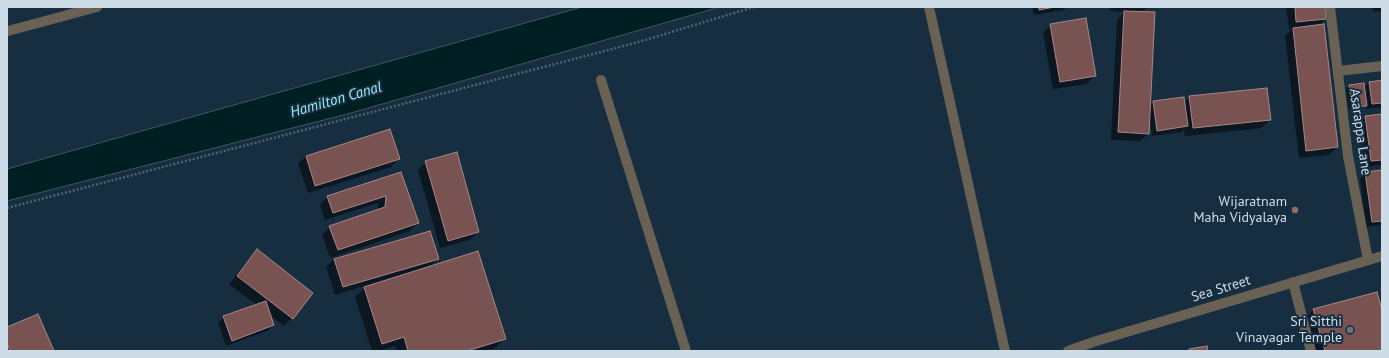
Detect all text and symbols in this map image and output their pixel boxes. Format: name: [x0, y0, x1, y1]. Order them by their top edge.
water label: Hamilton Canal: [288, 78, 384, 122]
street label: Asarappa Lane: [1346, 88, 1374, 176]
place label: Wijaratnam Maha Vidyalaya: [1193, 194, 1287, 226]
marker: Wijaratnam Maha Vidyalaya: [1290, 205, 1300, 215]
street label: Sea Street: [1189, 272, 1253, 306]
place label: Sri Sitthi Vinayagar Temple: [1236, 314, 1342, 346]
marker: Sri Sitthi Vinayagar Temple: [1345, 325, 1355, 335]

